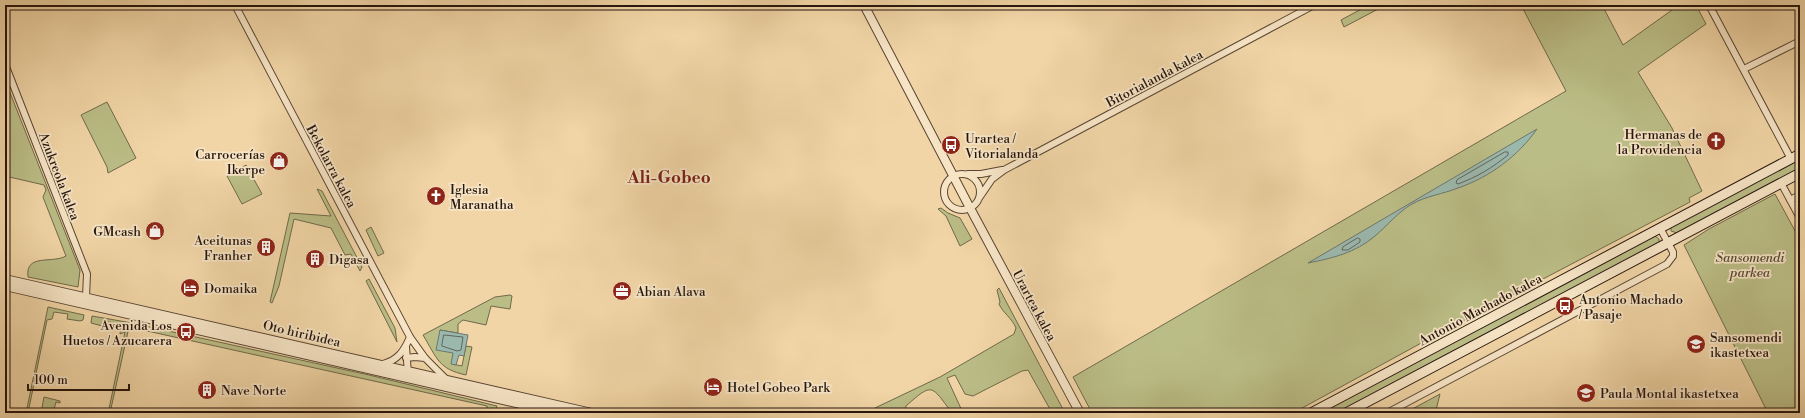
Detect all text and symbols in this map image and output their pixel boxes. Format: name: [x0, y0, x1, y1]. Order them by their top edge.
street label: Bitorialanda kalea: [1102, 46, 1206, 112]
street label: Bekolarra kalea: [302, 121, 360, 211]
place label: Hermanas de la Providencia: [1618, 127, 1702, 158]
street label: Azukreola kalea: [35, 129, 83, 223]
church icon: Hermanas de la Providencia: [1705, 130, 1727, 152]
place label: Urartea / Vitorialanda: [964, 131, 1039, 162]
bus stop icon: Urartea / Vitorialanda: [940, 134, 962, 156]
place label: Carrocerías Ikerpe: [195, 147, 265, 178]
shop icon: Carrocerías Ikerpe: [268, 150, 290, 172]
district label: Ali-Gobeo: [626, 167, 711, 189]
place label: Iglesia Maranatha: [450, 182, 514, 213]
church icon: Iglesia Maranatha: [425, 185, 447, 207]
shop icon: GMcash: [144, 220, 166, 242]
place label: GMcash: [93, 224, 141, 240]
place label: Aceitunas Franher: [193, 233, 252, 264]
building icon: Aceitunas Franher: [255, 236, 277, 258]
building icon: Digasa: [304, 248, 326, 270]
park label: Sansomendi parkea: [1716, 250, 1785, 281]
place label: Digasa: [329, 252, 369, 268]
street label: Urartea kalea: [1009, 267, 1060, 344]
street label: Antonio Machado kalea: [1415, 270, 1545, 350]
hotel icon: Domaika: [179, 277, 201, 299]
office icon: Abian Alava: [611, 280, 633, 302]
place label: Domaika: [204, 281, 258, 297]
place label: Abian Alava: [635, 284, 706, 300]
place label: Antonio Machado / Pasaje: [1578, 292, 1683, 323]
bus stop icon: Antonio Machado / Pasaje: [1554, 295, 1576, 317]
street label: Oto hiribidea: [261, 317, 342, 351]
place label: Avenida Los Huetos / Azucarera: [62, 318, 172, 349]
bus stop icon: Avenida Los Huetos / Azucarera: [175, 321, 197, 343]
place label: Sansomendi ikastetxea: [1710, 330, 1782, 361]
school or university icon: Sansomendi ikastetxea: [1685, 333, 1707, 355]
scale bar: [28, 366, 129, 392]
text: 100 m: [34, 373, 68, 388]
hotel icon: Hotel Gobeo Park: [702, 376, 724, 398]
building icon: Nave Norte: [196, 379, 218, 401]
place label: Hotel Gobeo Park: [727, 380, 831, 396]
school or university icon: Paula Montal ikastetxea: [1575, 382, 1597, 404]
place label: Nave Norte: [221, 383, 287, 399]
place label: Paula Montal ikastetxea: [1600, 386, 1739, 402]

